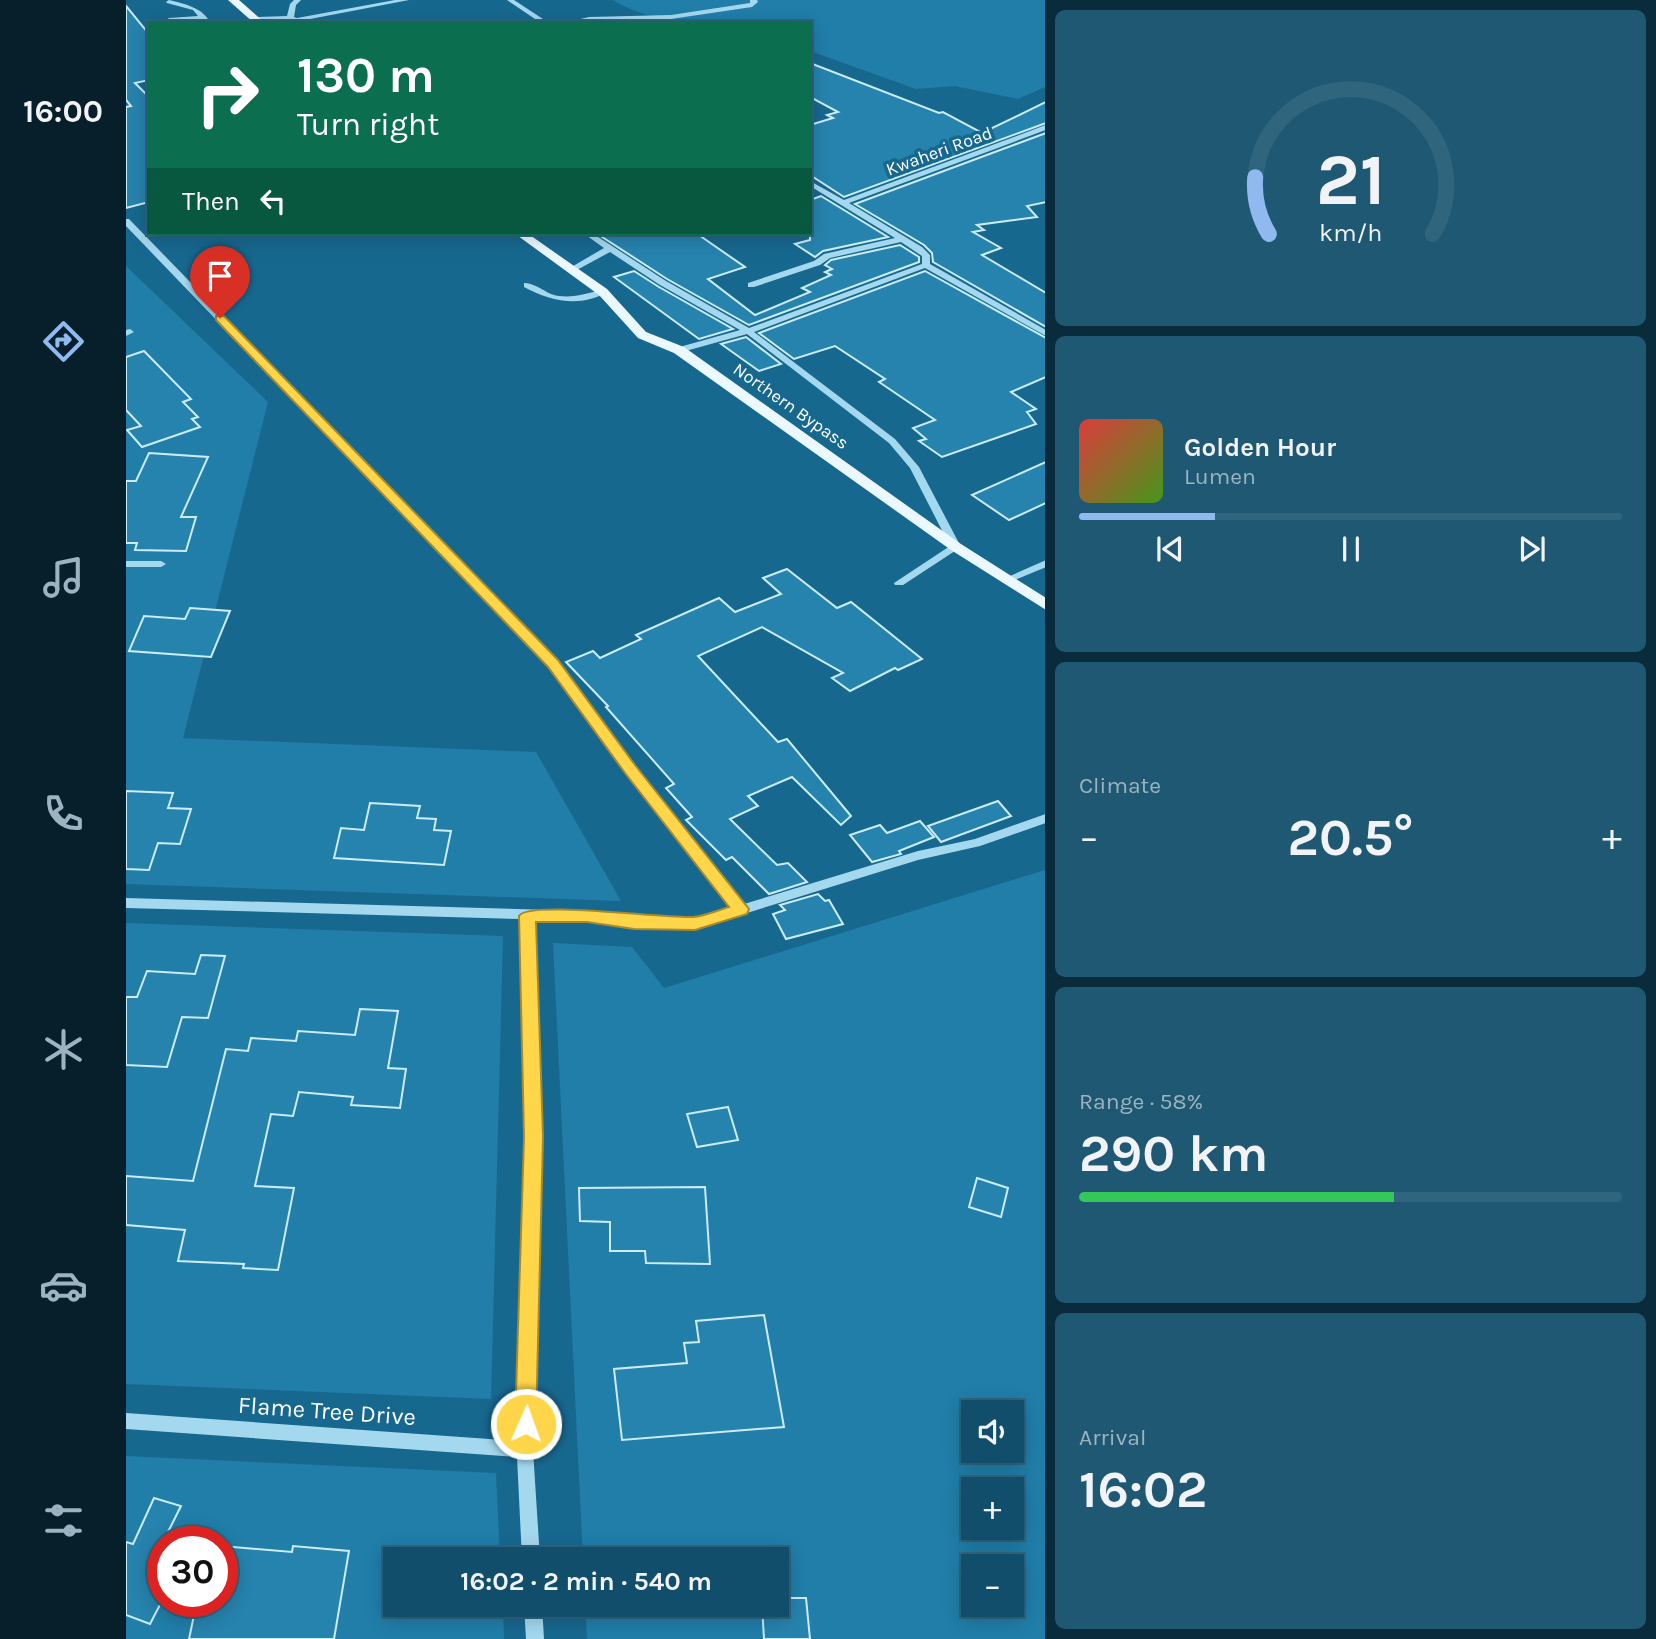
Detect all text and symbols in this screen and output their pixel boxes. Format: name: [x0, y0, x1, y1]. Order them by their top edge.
text: 130 m: [297, 47, 435, 104]
icon: right: [182, 49, 273, 140]
text: 16:00: [23, 93, 103, 130]
text: Turn right: [297, 106, 439, 143]
street label: Kwaheri Road: [883, 122, 995, 180]
text: 21: [1316, 137, 1386, 222]
icon: left: [254, 182, 292, 220]
text: Then: [182, 186, 240, 217]
text: km/h: [1319, 218, 1382, 247]
pin: [190, 246, 250, 318]
icon: arrive: [201, 257, 239, 295]
icon: directions: [39, 317, 88, 366]
street label: Northern Bypass: [729, 358, 853, 454]
text: Golden Hour: [1184, 432, 1336, 463]
text: Lumen: [1184, 463, 1256, 490]
icon: previous: [1151, 530, 1189, 568]
icon: pause: [1332, 530, 1370, 568]
icon: next: [1513, 530, 1551, 568]
icon: music: [39, 553, 88, 602]
text: Climate: [1079, 772, 1161, 799]
icon: phone: [39, 789, 88, 838]
text: 20.5°: [1288, 807, 1414, 868]
text: −: [1079, 815, 1099, 860]
text: +: [1602, 815, 1622, 860]
icon: climate: [39, 1025, 88, 1074]
text: Range · 58%: [1079, 1088, 1203, 1115]
text: 290 km: [1079, 1123, 1268, 1184]
icon: car: [39, 1261, 88, 1310]
position arrow: [489, 1387, 563, 1461]
street label: Flame Tree Drive: [237, 1391, 417, 1431]
map controls: [961, 1400, 1024, 1617]
button: sound: [961, 1400, 1024, 1463]
text: Arrival: [1079, 1424, 1146, 1451]
text: 16:02: [1079, 1459, 1207, 1520]
button: +: [961, 1477, 1024, 1540]
icon: filters: [39, 1496, 88, 1545]
speed limit sign: 30: [147, 1526, 238, 1617]
button: −: [961, 1554, 1024, 1617]
text: 16:02 · 2 min · 540 m: [460, 1566, 712, 1597]

